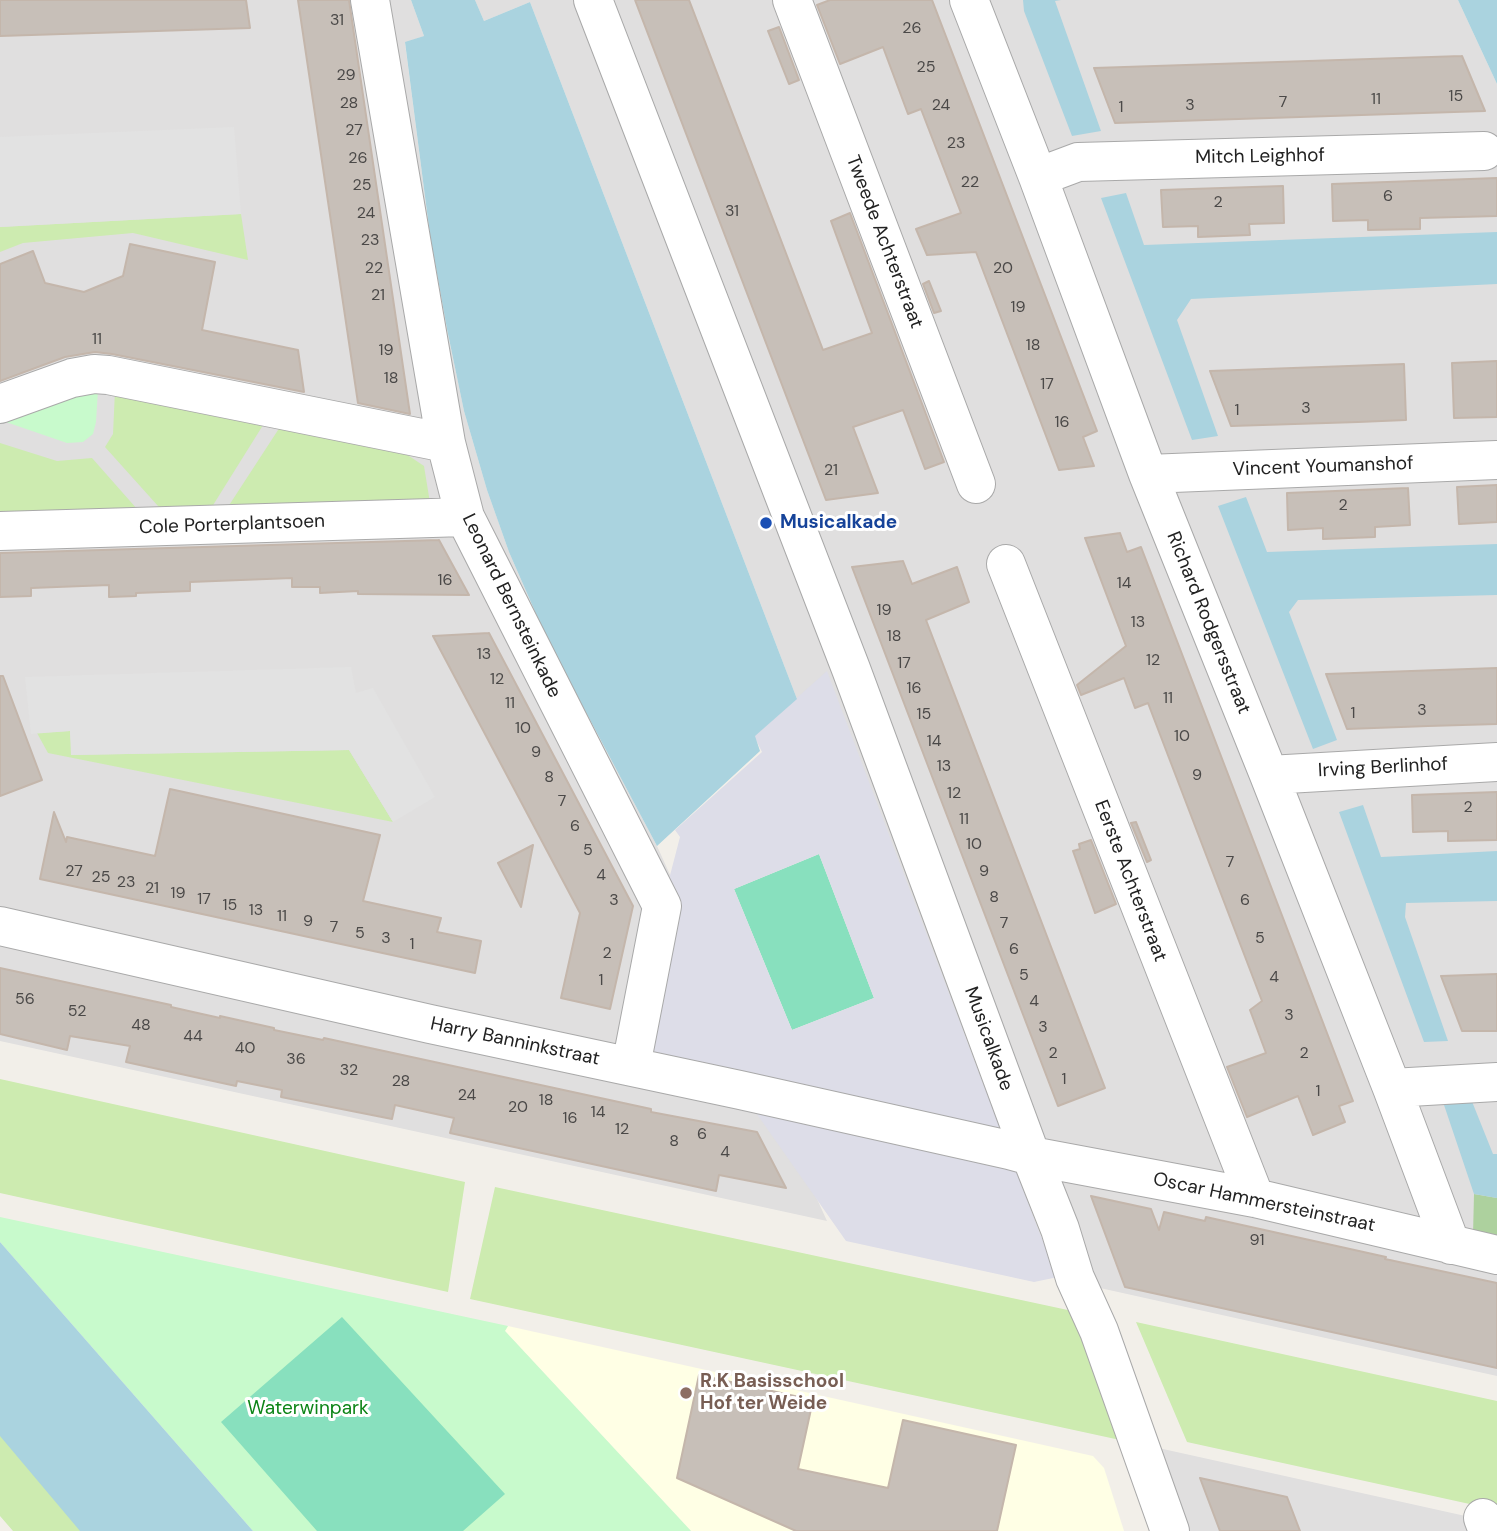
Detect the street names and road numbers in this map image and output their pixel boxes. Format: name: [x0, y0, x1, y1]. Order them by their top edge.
street label: Mitch Leighhof: [1195, 144, 1325, 170]
street label: Tweede Achterstraat: [840, 152, 928, 332]
street label: Vincent Youmanshof: [1232, 452, 1414, 482]
street label: Cole Porterplantsoen: [139, 510, 325, 540]
street label: Leonard Bernsteinkade: [457, 510, 565, 702]
street label: Richard Rodgersstraat: [1161, 529, 1255, 717]
street label: Irving Berlinhof: [1317, 753, 1449, 783]
street label: Eerste Achterstraat: [1089, 797, 1171, 965]
street label: Musicalkade: [959, 984, 1017, 1094]
street label: Harry Banninkstraat: [428, 1013, 602, 1071]
street label: Oscar Hammersteinstraat: [1151, 1168, 1377, 1238]

